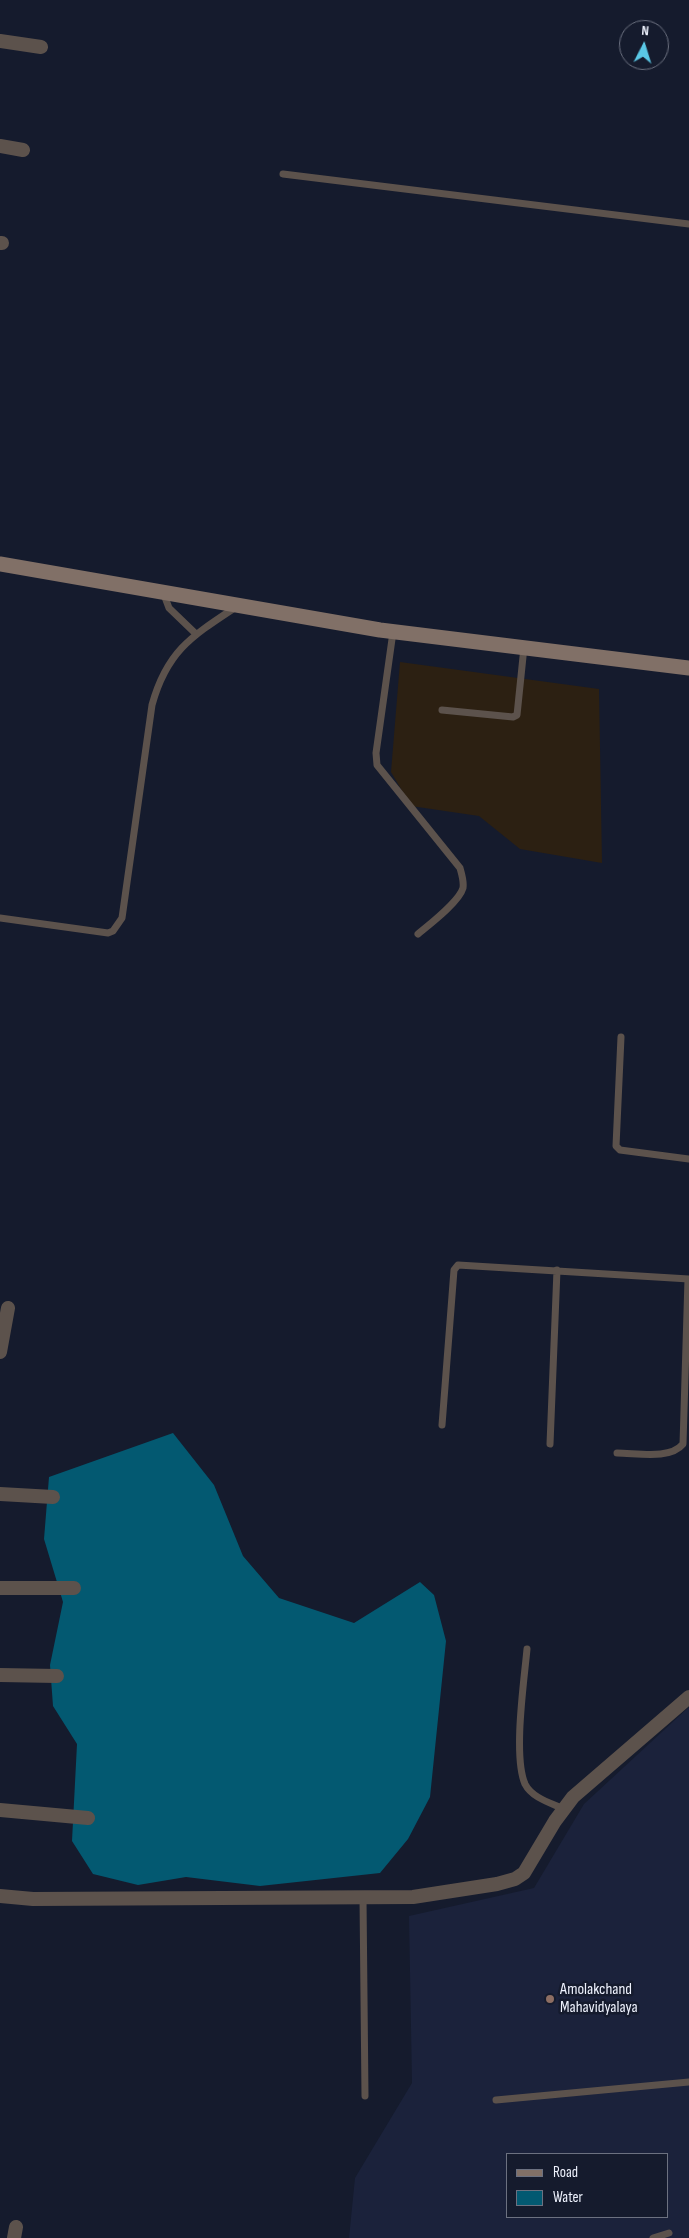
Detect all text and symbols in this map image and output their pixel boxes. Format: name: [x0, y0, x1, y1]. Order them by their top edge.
north arrow: [619, 20, 669, 70]
text: N: [641, 22, 650, 39]
place label: Amolakchand Mahavidyalaya: [560, 1980, 638, 2018]
marker: Amolakchand Mahavidyalaya: [544, 1993, 556, 2005]
legend: [507, 2153, 669, 2218]
text: Road: [553, 2163, 578, 2182]
text: Water: [553, 2188, 583, 2207]

